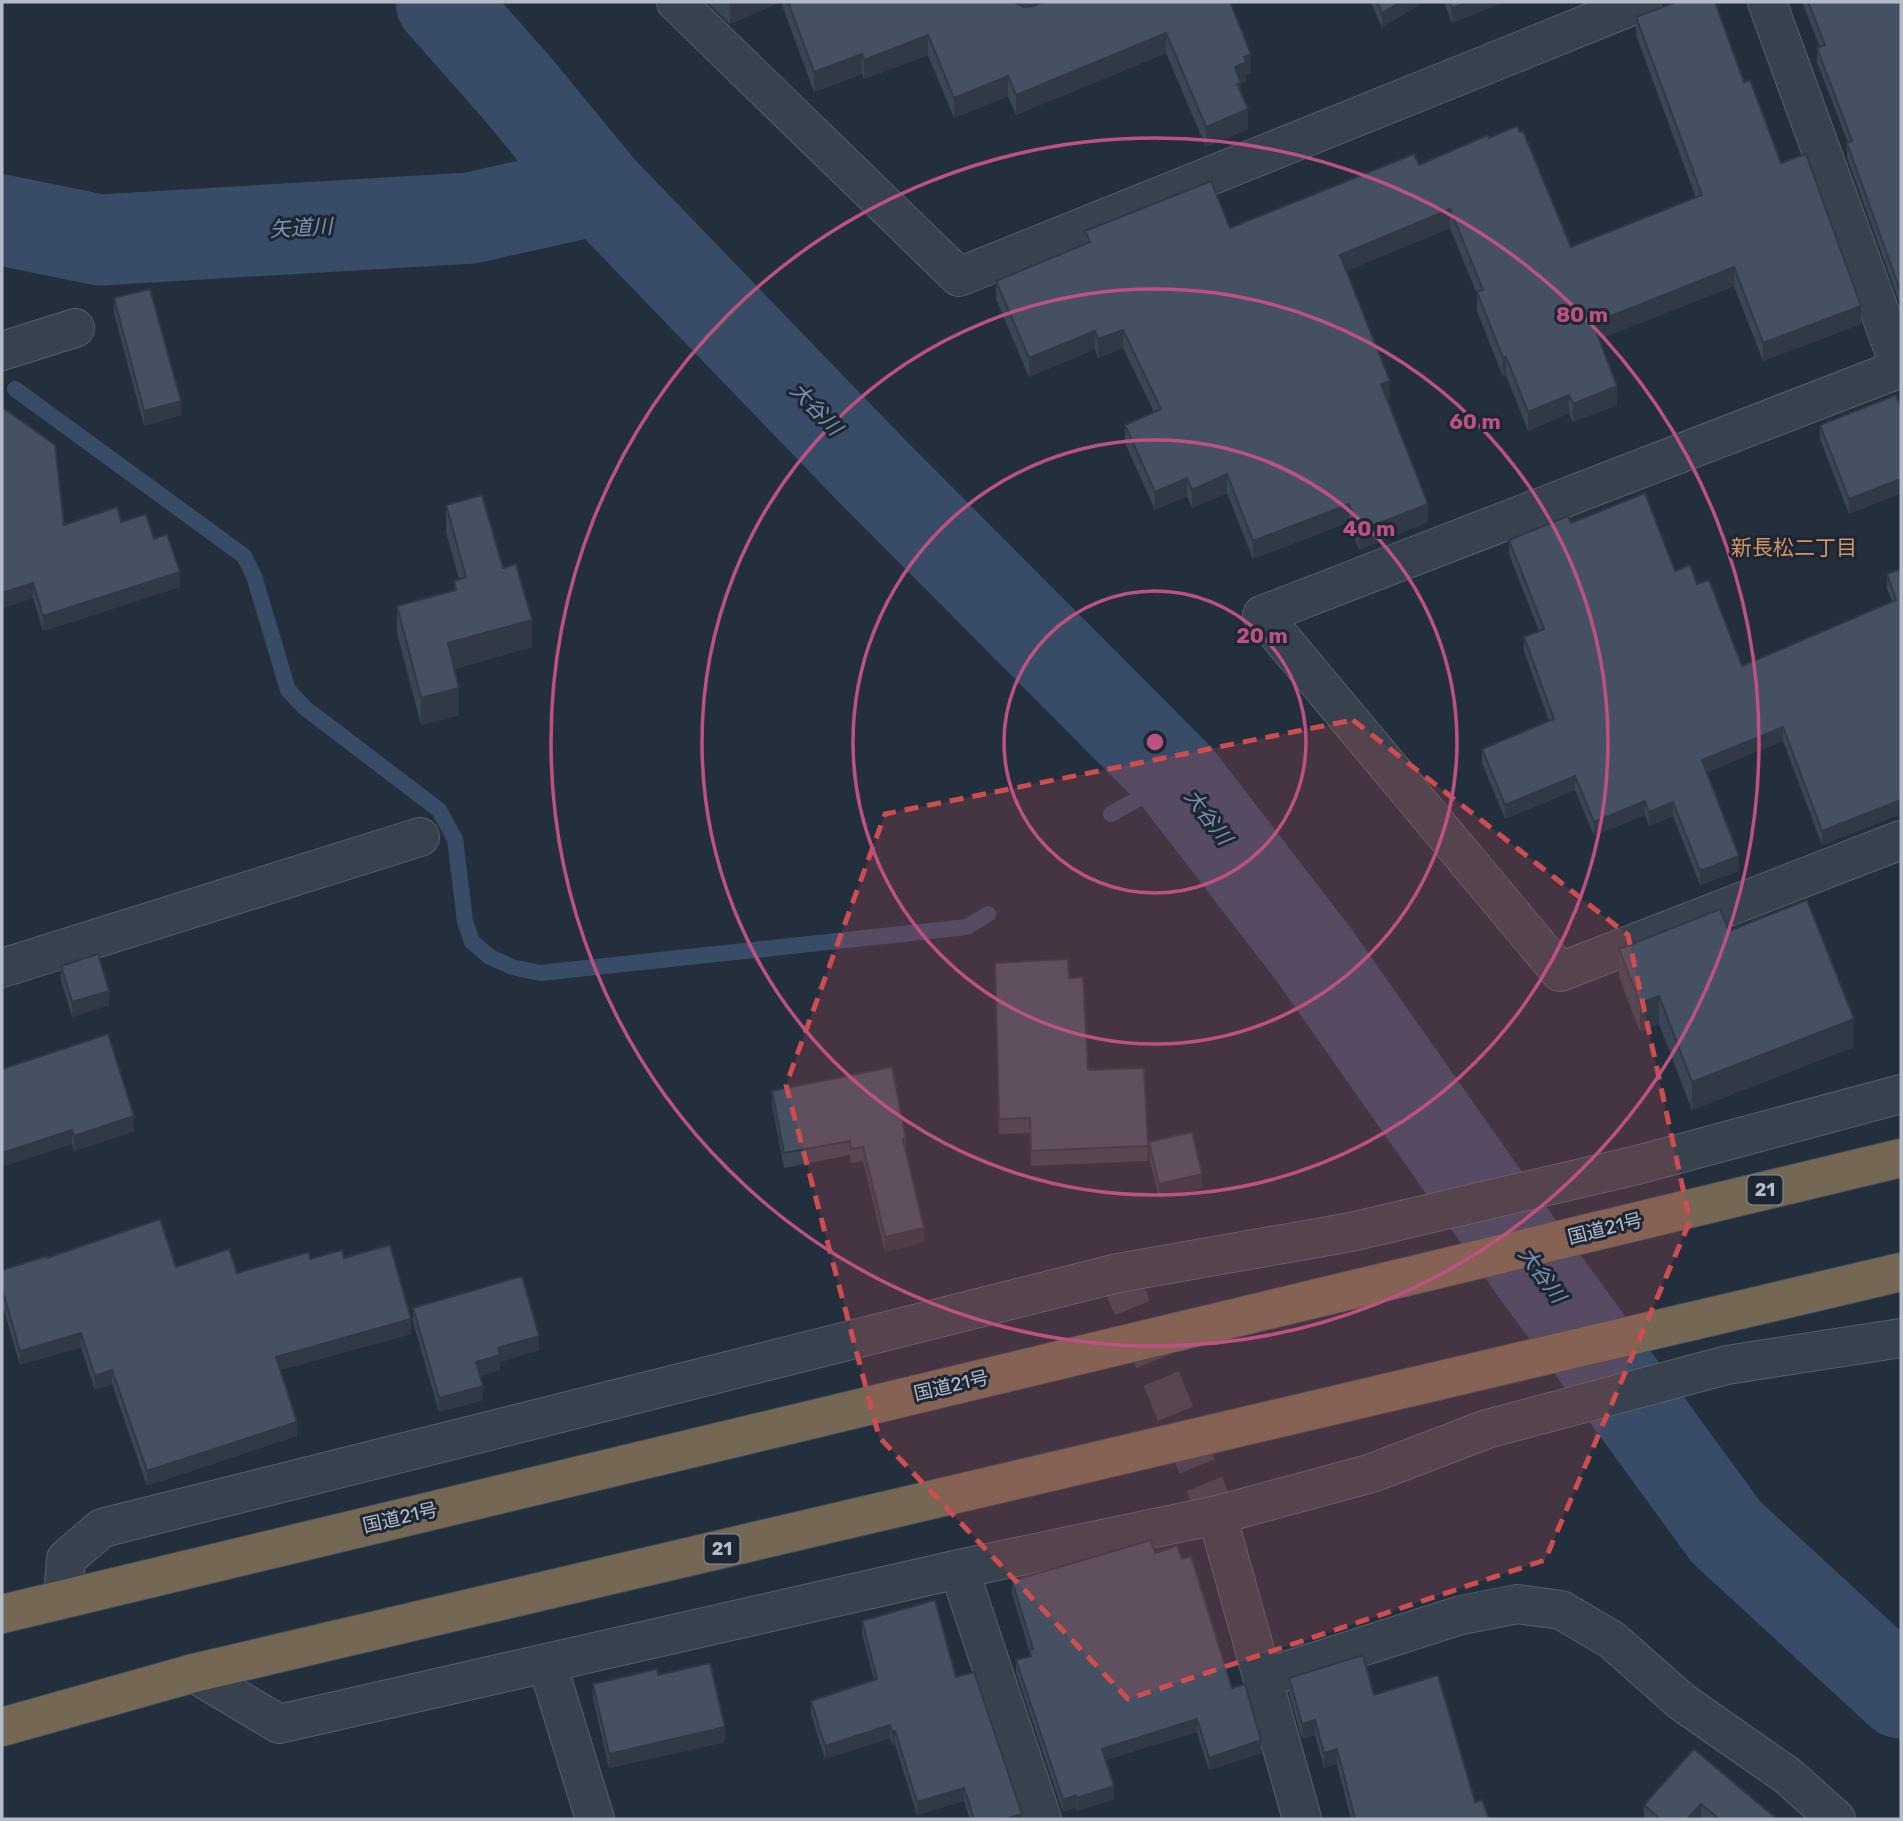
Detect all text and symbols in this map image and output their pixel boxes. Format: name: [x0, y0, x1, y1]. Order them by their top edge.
water label: 矢道川: [269, 213, 335, 242]
text: 80 m: [1556, 302, 1608, 327]
water label: 大谷川: [785, 377, 849, 441]
text: 60 m: [1449, 409, 1501, 434]
text: 40 m: [1343, 516, 1395, 541]
district label: 新長松二丁目: [1731, 535, 1857, 560]
text: 20 m: [1236, 623, 1288, 648]
centre of rings: [1143, 730, 1167, 754]
water label: 大谷川: [1179, 784, 1239, 851]
road number: 21: [1748, 1176, 1782, 1204]
street label: 国道21号: [1565, 1208, 1645, 1249]
water label: 大谷川: [1514, 1242, 1572, 1309]
street label: 国道21号: [911, 1366, 991, 1405]
street label: 国道21号: [360, 1498, 440, 1537]
road number: 21: [704, 1534, 740, 1564]

